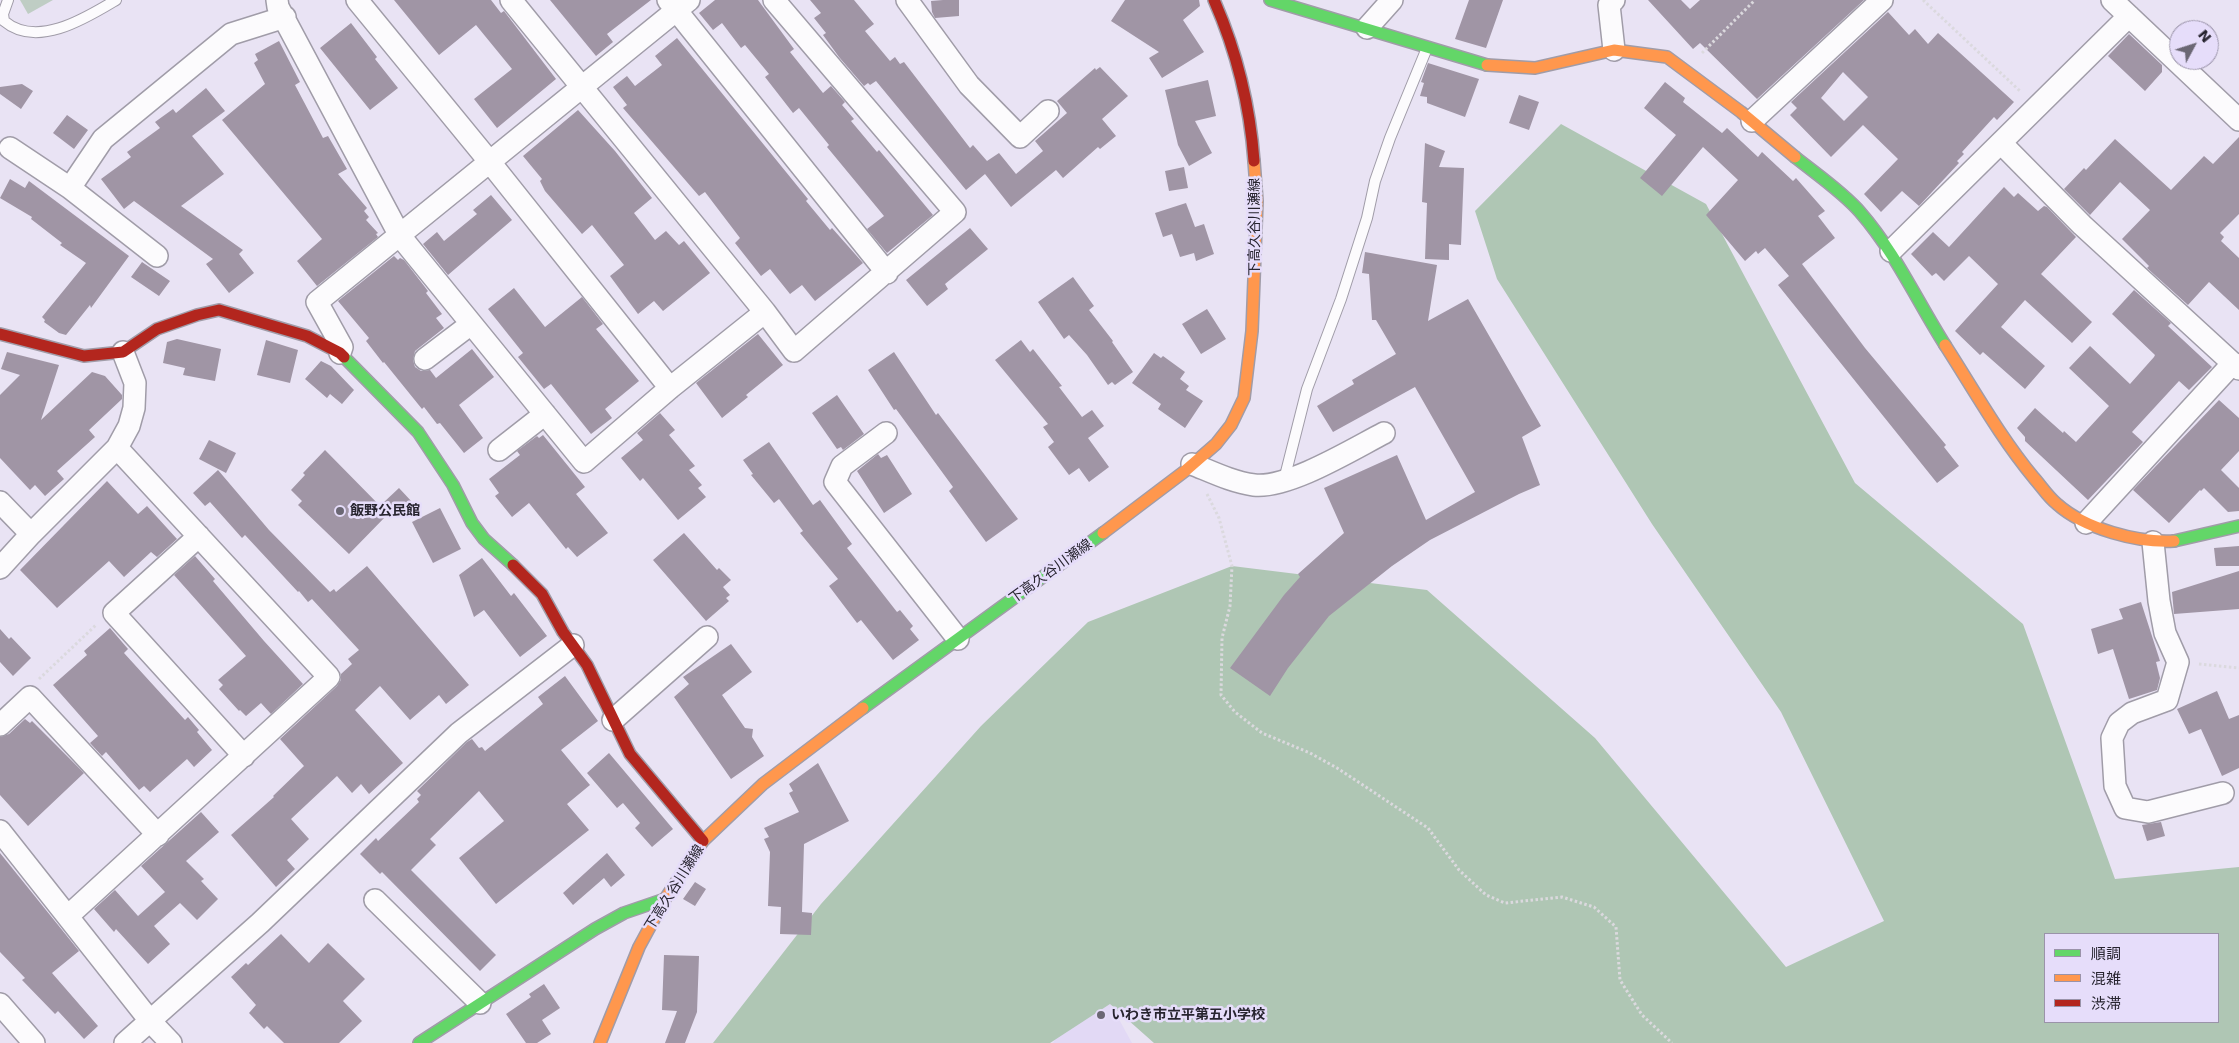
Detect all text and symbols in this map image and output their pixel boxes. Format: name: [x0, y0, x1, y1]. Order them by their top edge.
north arrow: [2169, 20, 2219, 70]
text: N: [2195, 26, 2215, 46]
street label: 下高久谷川瀬線: [1247, 178, 1263, 276]
place label: 飯野公民館: [350, 503, 420, 519]
marker: 飯野公民館: [334, 505, 346, 517]
street label: 下高久谷川瀬線: [1006, 536, 1096, 608]
street label: 下高久谷川瀬線: [642, 842, 708, 934]
legend: [2044, 933, 2219, 1023]
text: 順調: [2091, 945, 2121, 963]
text: 混雑: [2091, 970, 2121, 988]
text: 渋滞: [2091, 995, 2121, 1013]
place label: いわき市立平第五小学校: [1111, 1007, 1265, 1023]
marker: いわき市立平第五小学校: [1095, 1009, 1107, 1021]

